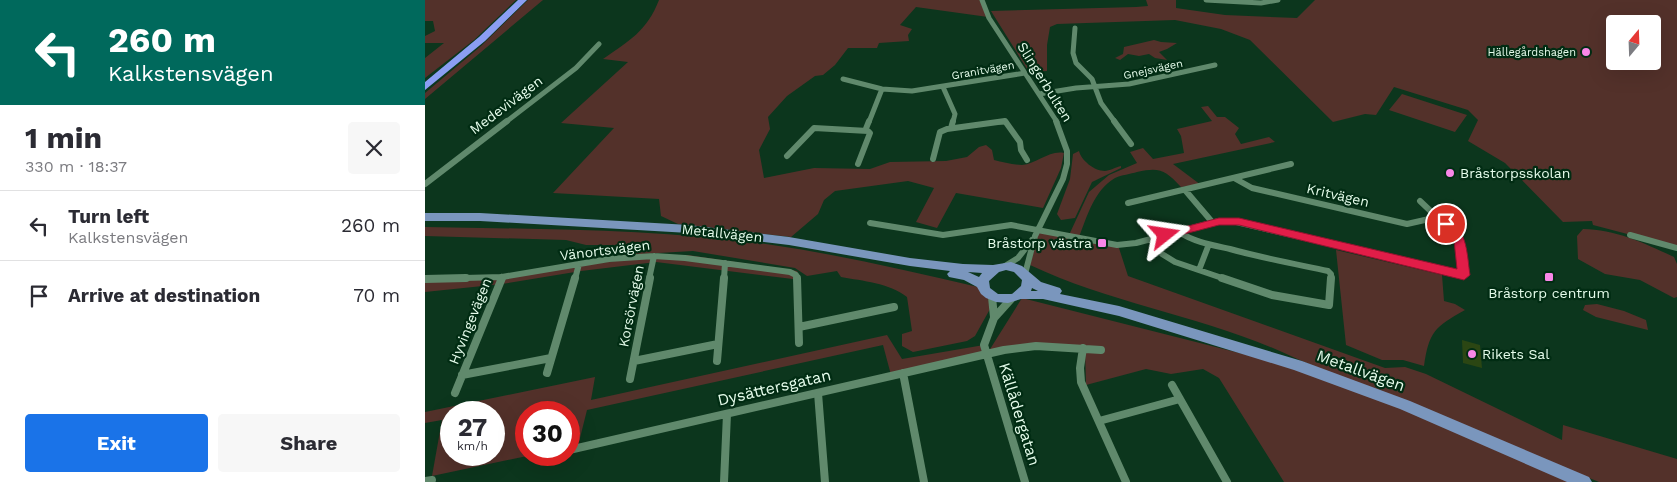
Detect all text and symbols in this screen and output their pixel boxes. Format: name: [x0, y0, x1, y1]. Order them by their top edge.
north arrow: [1606, 15, 1661, 70]
map controls: [1606, 15, 1661, 70]
text: 260 m: [108, 19, 216, 61]
icon: left: [25, 20, 90, 85]
street label: Slingerbulten: [1014, 39, 1076, 125]
place label: Hällegårdshagen: [1488, 46, 1576, 59]
marker: Hällegårdshagen: [1580, 46, 1592, 58]
street label: Gnejsvägen: [1122, 57, 1184, 82]
street label: Granitvägen: [951, 59, 1016, 82]
text: Kalkstensvägen: [108, 61, 274, 86]
street label: Medevivägen: [467, 72, 545, 138]
text: 1 min: [25, 120, 102, 155]
button: close: [348, 122, 400, 174]
text: 330 m · 18:37: [25, 157, 127, 176]
place label: Bråstorpsskolan: [1460, 165, 1570, 181]
marker: Bråstorpsskolan: [1444, 167, 1456, 179]
street label: Kritvägen: [1305, 180, 1371, 210]
pin: [1425, 203, 1467, 245]
text: Turn left: [68, 205, 149, 228]
position arrow: [1138, 208, 1190, 260]
icon: arrive: [1432, 210, 1460, 238]
icon: left: [25, 212, 53, 240]
text: 260 m: [341, 214, 400, 237]
street label: Metallvägen: [681, 221, 763, 245]
text: Kalkstensvägen: [68, 228, 188, 247]
place label: Bråstorp västra: [987, 235, 1092, 251]
street label: Vänortsvägen: [559, 237, 651, 263]
marker: Bråstorp västra: [1096, 237, 1108, 249]
street label: Korsörvägen: [615, 264, 647, 348]
marker: Bråstorp centrum: [1543, 271, 1555, 283]
street label: Hyvingevägen: [445, 275, 495, 367]
icon: arrive: [25, 282, 53, 310]
text: Arrive at destination: [68, 284, 260, 307]
text: 70 m: [353, 284, 400, 307]
place label: Bråstorp centrum: [1488, 285, 1610, 301]
street label: Metallvägen: [1314, 346, 1408, 395]
place label: Rikets Sal: [1482, 346, 1550, 362]
marker: Rikets Sal: [1466, 348, 1478, 360]
street label: Källådergatan: [995, 360, 1044, 468]
street label: Dysättersgatan: [716, 365, 833, 410]
speed limit sign: 30: [515, 401, 580, 466]
text: 27: [458, 413, 487, 442]
button: Exit: [25, 414, 208, 472]
button: Share: [218, 414, 400, 472]
text: km/h: [457, 439, 488, 453]

